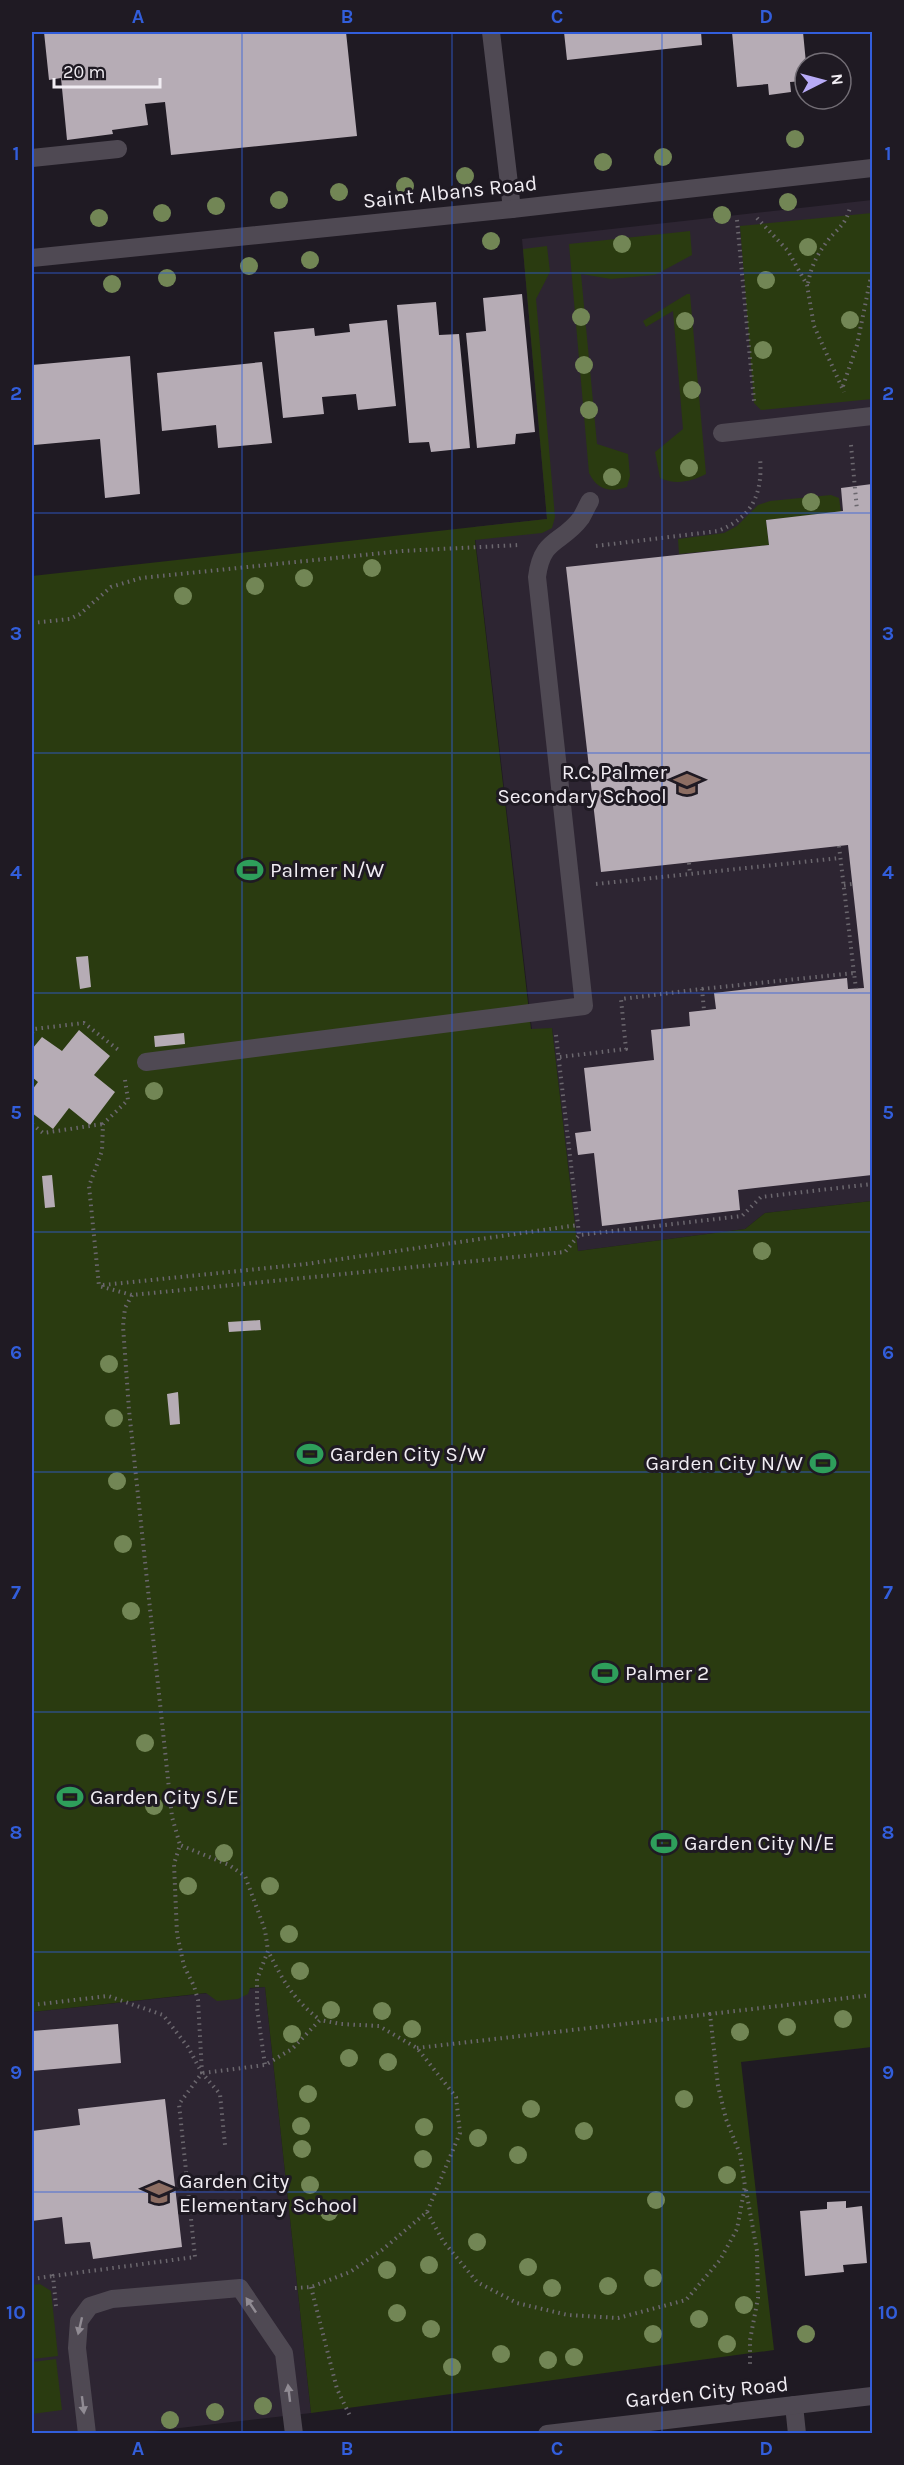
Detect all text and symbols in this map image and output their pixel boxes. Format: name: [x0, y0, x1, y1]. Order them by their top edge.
text: A: [132, 5, 145, 28]
text: B: [341, 5, 353, 28]
text: C: [551, 5, 563, 28]
text: D: [759, 5, 773, 28]
scale bar: [54, 51, 160, 89]
north arrow: [793, 51, 853, 111]
text: 20 m: [63, 61, 105, 83]
text: N: [827, 73, 847, 86]
text: 1: [12, 142, 20, 165]
text: 1: [884, 142, 892, 165]
street label: Saint Albans Road: [362, 171, 538, 213]
text: 2: [10, 382, 22, 405]
text: 2: [882, 382, 894, 405]
text: 3: [10, 622, 22, 645]
text: 3: [882, 622, 894, 645]
place label: R.C. Palmer Secondary School: [497, 760, 667, 808]
school or university icon: R.C. Palmer Secondary School: [672, 769, 702, 799]
sports icon: Palmer N/W: [235, 855, 265, 885]
place label: Palmer N/W: [270, 858, 384, 882]
text: 4: [10, 861, 22, 884]
text: 4: [882, 861, 894, 884]
text: 5: [10, 1101, 22, 1124]
text: 5: [882, 1101, 894, 1124]
text: 6: [10, 1341, 22, 1364]
text: 6: [882, 1341, 894, 1364]
sports icon: Garden City S/W: [295, 1439, 325, 1469]
place label: Garden City S/W: [330, 1442, 486, 1466]
sports icon: Garden City N/W: [808, 1448, 838, 1478]
place label: Garden City N/W: [645, 1451, 803, 1475]
text: 7: [11, 1581, 21, 1604]
text: 7: [883, 1581, 893, 1604]
sports icon: Palmer 2: [590, 1658, 620, 1688]
place label: Palmer 2: [625, 1661, 709, 1685]
sports icon: Garden City S/E: [55, 1782, 85, 1812]
place label: Garden City S/E: [90, 1785, 239, 1809]
text: 8: [10, 1821, 22, 1844]
text: 8: [882, 1821, 894, 1844]
sports icon: Garden City N/E: [649, 1828, 679, 1858]
place label: Garden City N/E: [684, 1831, 835, 1855]
text: 9: [10, 2061, 22, 2084]
text: 9: [882, 2061, 894, 2084]
place label: Garden City Elementary School: [179, 2169, 357, 2217]
school or university icon: Garden City Elementary School: [144, 2178, 174, 2208]
one-way arrow: [246, 2297, 257, 2313]
text: 10: [6, 2301, 26, 2324]
text: 10: [878, 2301, 898, 2324]
one-way arrow: [75, 2317, 84, 2336]
street label: Garden City Road: [624, 2372, 790, 2412]
one-way arrow: [285, 2384, 294, 2403]
one-way arrow: [79, 2395, 88, 2414]
text: A: [132, 2437, 145, 2460]
text: B: [341, 2437, 353, 2460]
text: C: [551, 2437, 563, 2460]
text: D: [759, 2437, 773, 2460]

